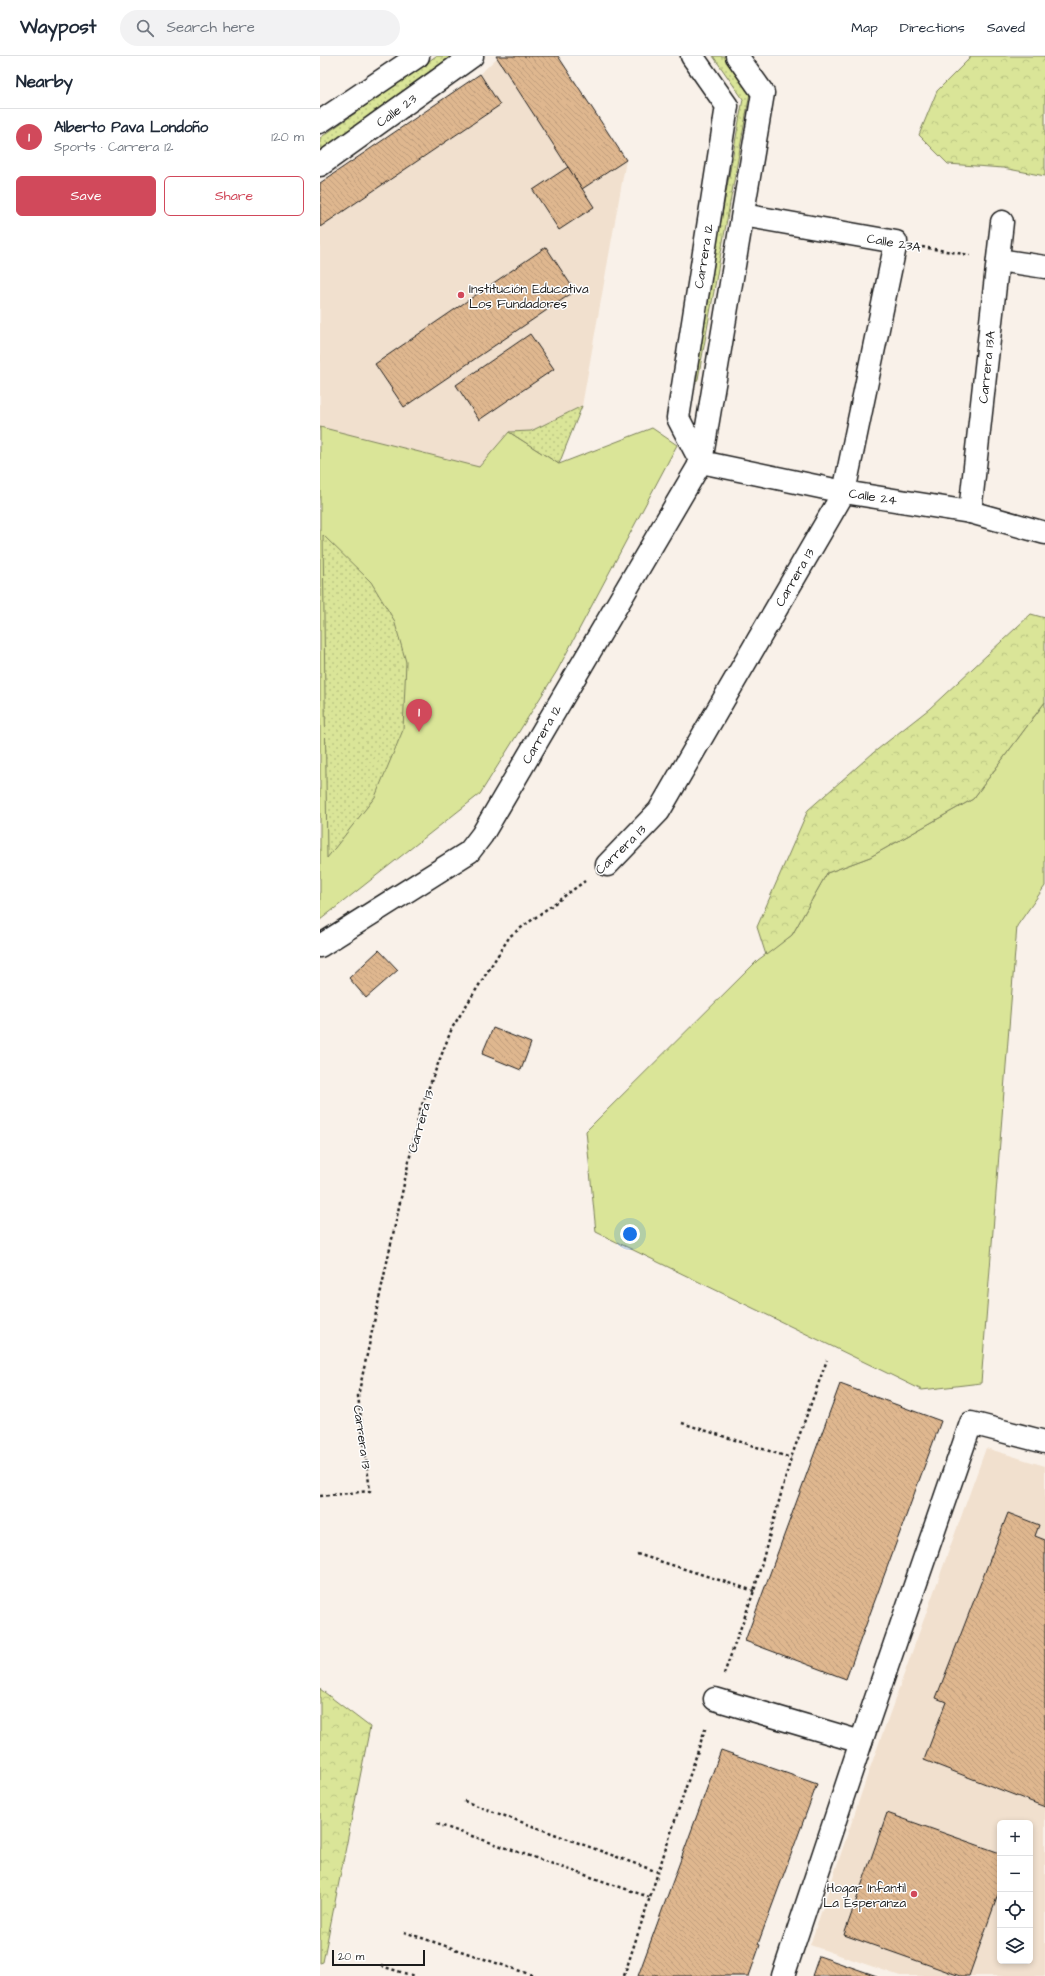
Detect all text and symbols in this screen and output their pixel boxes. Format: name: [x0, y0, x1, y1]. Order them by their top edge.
search box: [120, 10, 400, 46]
text: Waypost: [20, 14, 96, 41]
icon: search: [134, 17, 156, 39]
text: Search here: [166, 17, 255, 38]
text: Map: [851, 18, 878, 38]
text: Directions: [900, 18, 965, 38]
text: Saved: [987, 18, 1025, 38]
text: Nearby: [16, 70, 73, 94]
street label: Calle 23: [373, 90, 421, 132]
text: Alberto Pava Londoño: [54, 117, 208, 138]
text: 1: [28, 128, 30, 146]
text: 120 m: [271, 128, 304, 146]
text: Sports · Carrera 12: [54, 138, 173, 156]
button: Save: [16, 176, 156, 216]
button: Share: [164, 176, 304, 216]
street label: Carrera 12: [690, 222, 718, 290]
street label: Calle 23A: [865, 229, 923, 257]
place label: Institución Educativa Los Fundadores: [469, 280, 589, 313]
marker: Institución Educativa Los Fundadores: [456, 290, 466, 300]
street label: Carrera 13A: [974, 329, 1000, 404]
street label: Calle 24: [848, 484, 898, 510]
street label: Carrera 13: [771, 545, 819, 610]
pin: 1: [406, 699, 432, 732]
street label: Carrera 12: [518, 701, 566, 767]
street label: Carrera 13: [591, 821, 650, 879]
street label: Carrera 13: [403, 1087, 439, 1155]
your location: [620, 1224, 640, 1244]
street label: Carrera 13: [349, 1404, 375, 1471]
map controls: [997, 1820, 1033, 1964]
button: +: [997, 1820, 1033, 1856]
button: −: [997, 1856, 1033, 1892]
place label: Hogar Infantil La Esperanza: [823, 1879, 906, 1912]
marker: Hogar Infantil La Esperanza: [909, 1889, 919, 1899]
button: locate: [997, 1892, 1033, 1928]
button: layers: [997, 1928, 1033, 1964]
scale bar: [332, 1948, 425, 1967]
text: 20 m: [338, 1949, 364, 1964]

